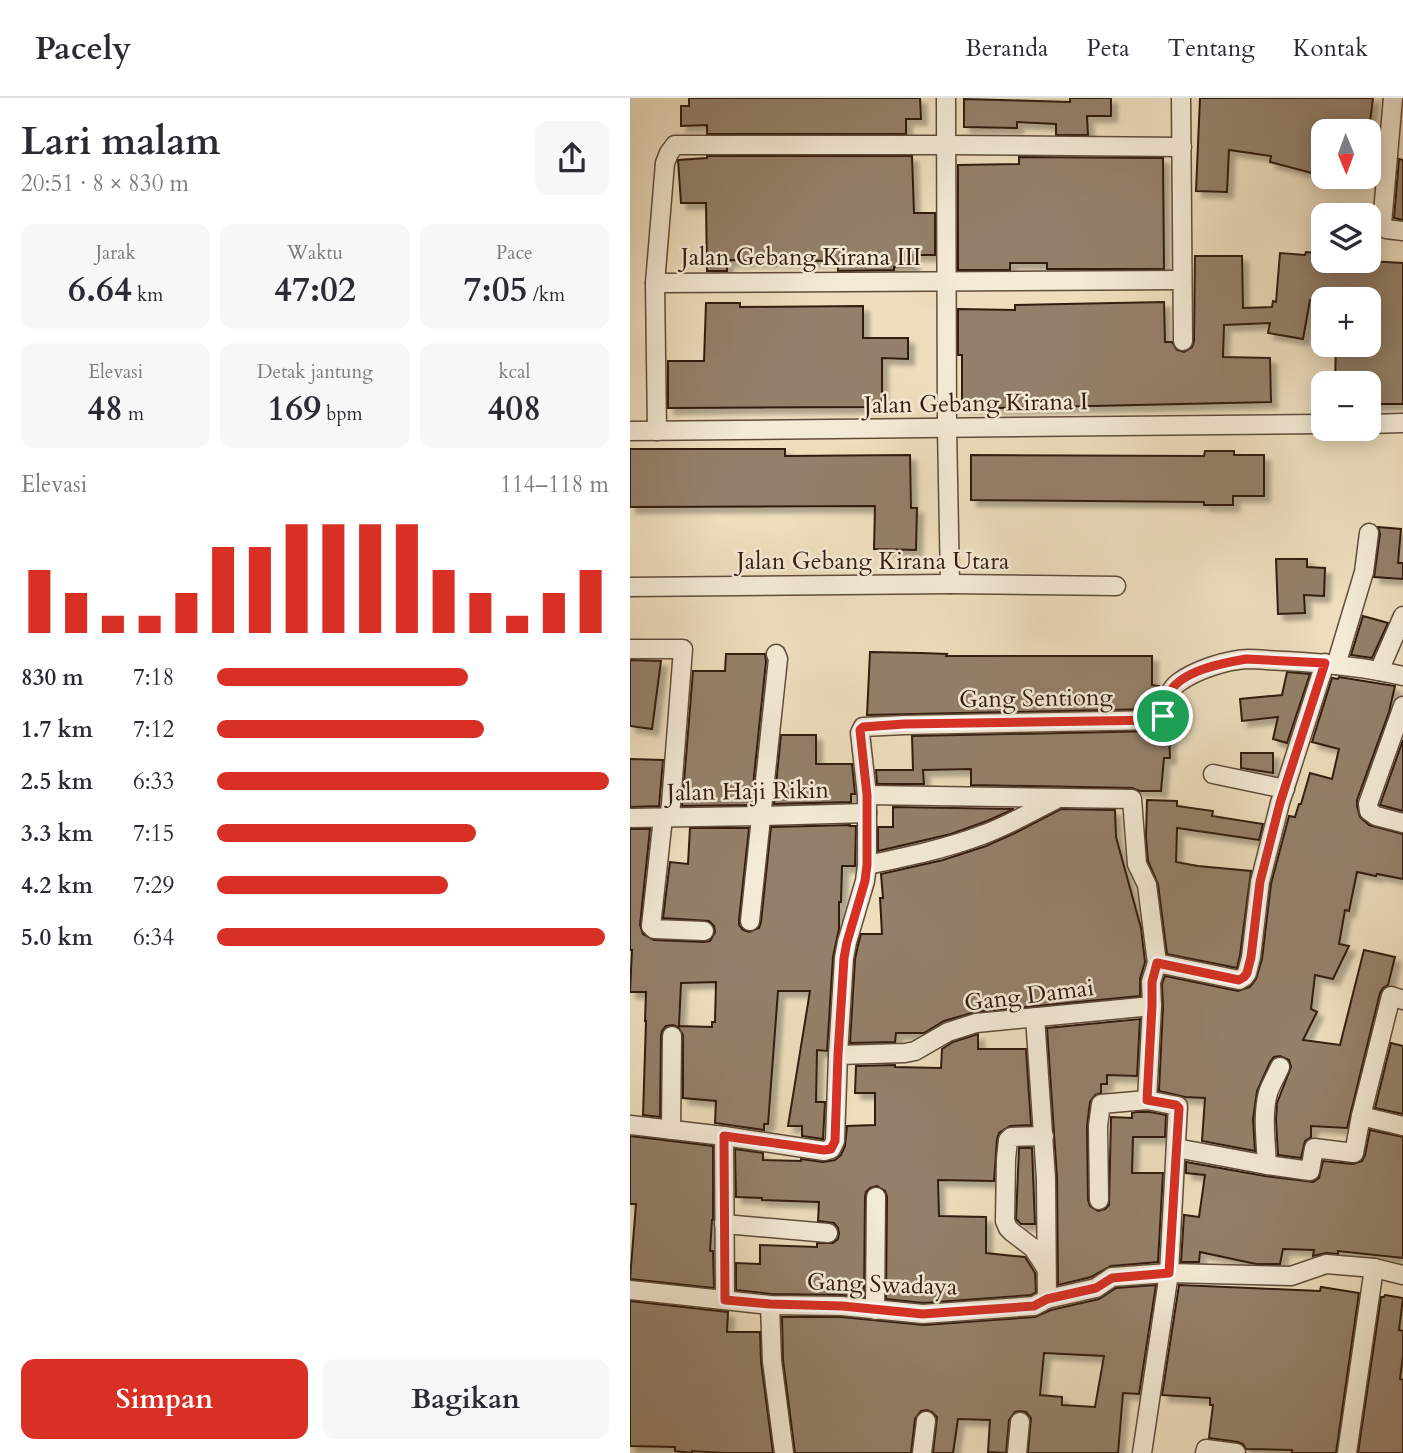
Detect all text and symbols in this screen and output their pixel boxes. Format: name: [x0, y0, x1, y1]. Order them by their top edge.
text: Pacely: [35, 26, 131, 71]
text: Beranda: [965, 32, 1048, 65]
text: Peta: [1086, 32, 1130, 65]
text: Tentang: [1168, 32, 1255, 65]
text: Kontak: [1293, 32, 1368, 65]
text: Lari malam: [21, 116, 220, 168]
north arrow: [1311, 119, 1381, 189]
map controls: [1311, 119, 1381, 441]
button: share: [535, 121, 609, 195]
text: 20:51 · 8 × 830 m: [21, 168, 189, 199]
button: layers: [1311, 203, 1381, 273]
text: Jarak: [96, 240, 136, 266]
text: Waktu: [287, 240, 343, 266]
text: Pace: [496, 240, 533, 266]
street label: Jalan Gebang Kirana III: [678, 241, 921, 274]
text: 6.64: [68, 266, 132, 314]
text: 47:02: [274, 266, 356, 314]
text: 7:05: [464, 266, 528, 314]
text: km: [132, 282, 163, 308]
text: /km: [528, 282, 565, 308]
button: +: [1311, 287, 1381, 357]
text: Elevasi: [88, 359, 143, 385]
text: Detak jantung: [257, 359, 373, 385]
text: kcal: [498, 359, 530, 385]
button: −: [1311, 371, 1381, 441]
text: 48: [87, 385, 123, 433]
text: 169: [267, 385, 321, 433]
text: 408: [487, 385, 541, 433]
street label: Jalan Gebang Kirana I: [861, 385, 1088, 422]
text: m: [123, 401, 144, 427]
text: bpm: [321, 401, 363, 427]
text: Elevasi: [21, 469, 87, 500]
text: 114–118 m: [500, 469, 609, 500]
street label: Jalan Gebang Kirana Utara: [734, 545, 1010, 578]
text: 830 m: [21, 662, 84, 693]
text: 7:18: [133, 662, 174, 693]
street label: Gang Sentiong: [959, 681, 1114, 716]
pin: [1133, 686, 1193, 746]
icon: arrive: [1144, 697, 1182, 735]
text: 1.7 km: [21, 714, 93, 745]
text: 7:12: [133, 714, 174, 745]
text: 2.5 km: [21, 766, 93, 797]
text: 6:33: [133, 766, 174, 797]
street label: Jalan Haji Rikin: [664, 774, 830, 809]
text: 3.3 km: [21, 818, 93, 849]
text: 7:15: [133, 818, 174, 849]
text: 4.2 km: [21, 870, 93, 901]
text: 7:29: [133, 870, 174, 901]
text: 5.0 km: [21, 922, 93, 953]
text: 6:34: [133, 922, 174, 953]
street label: Gang Damai: [962, 971, 1096, 1020]
street label: Gang Swadaya: [806, 1265, 959, 1304]
button: Simpan: [21, 1359, 308, 1439]
button: Bagikan: [322, 1359, 609, 1439]

